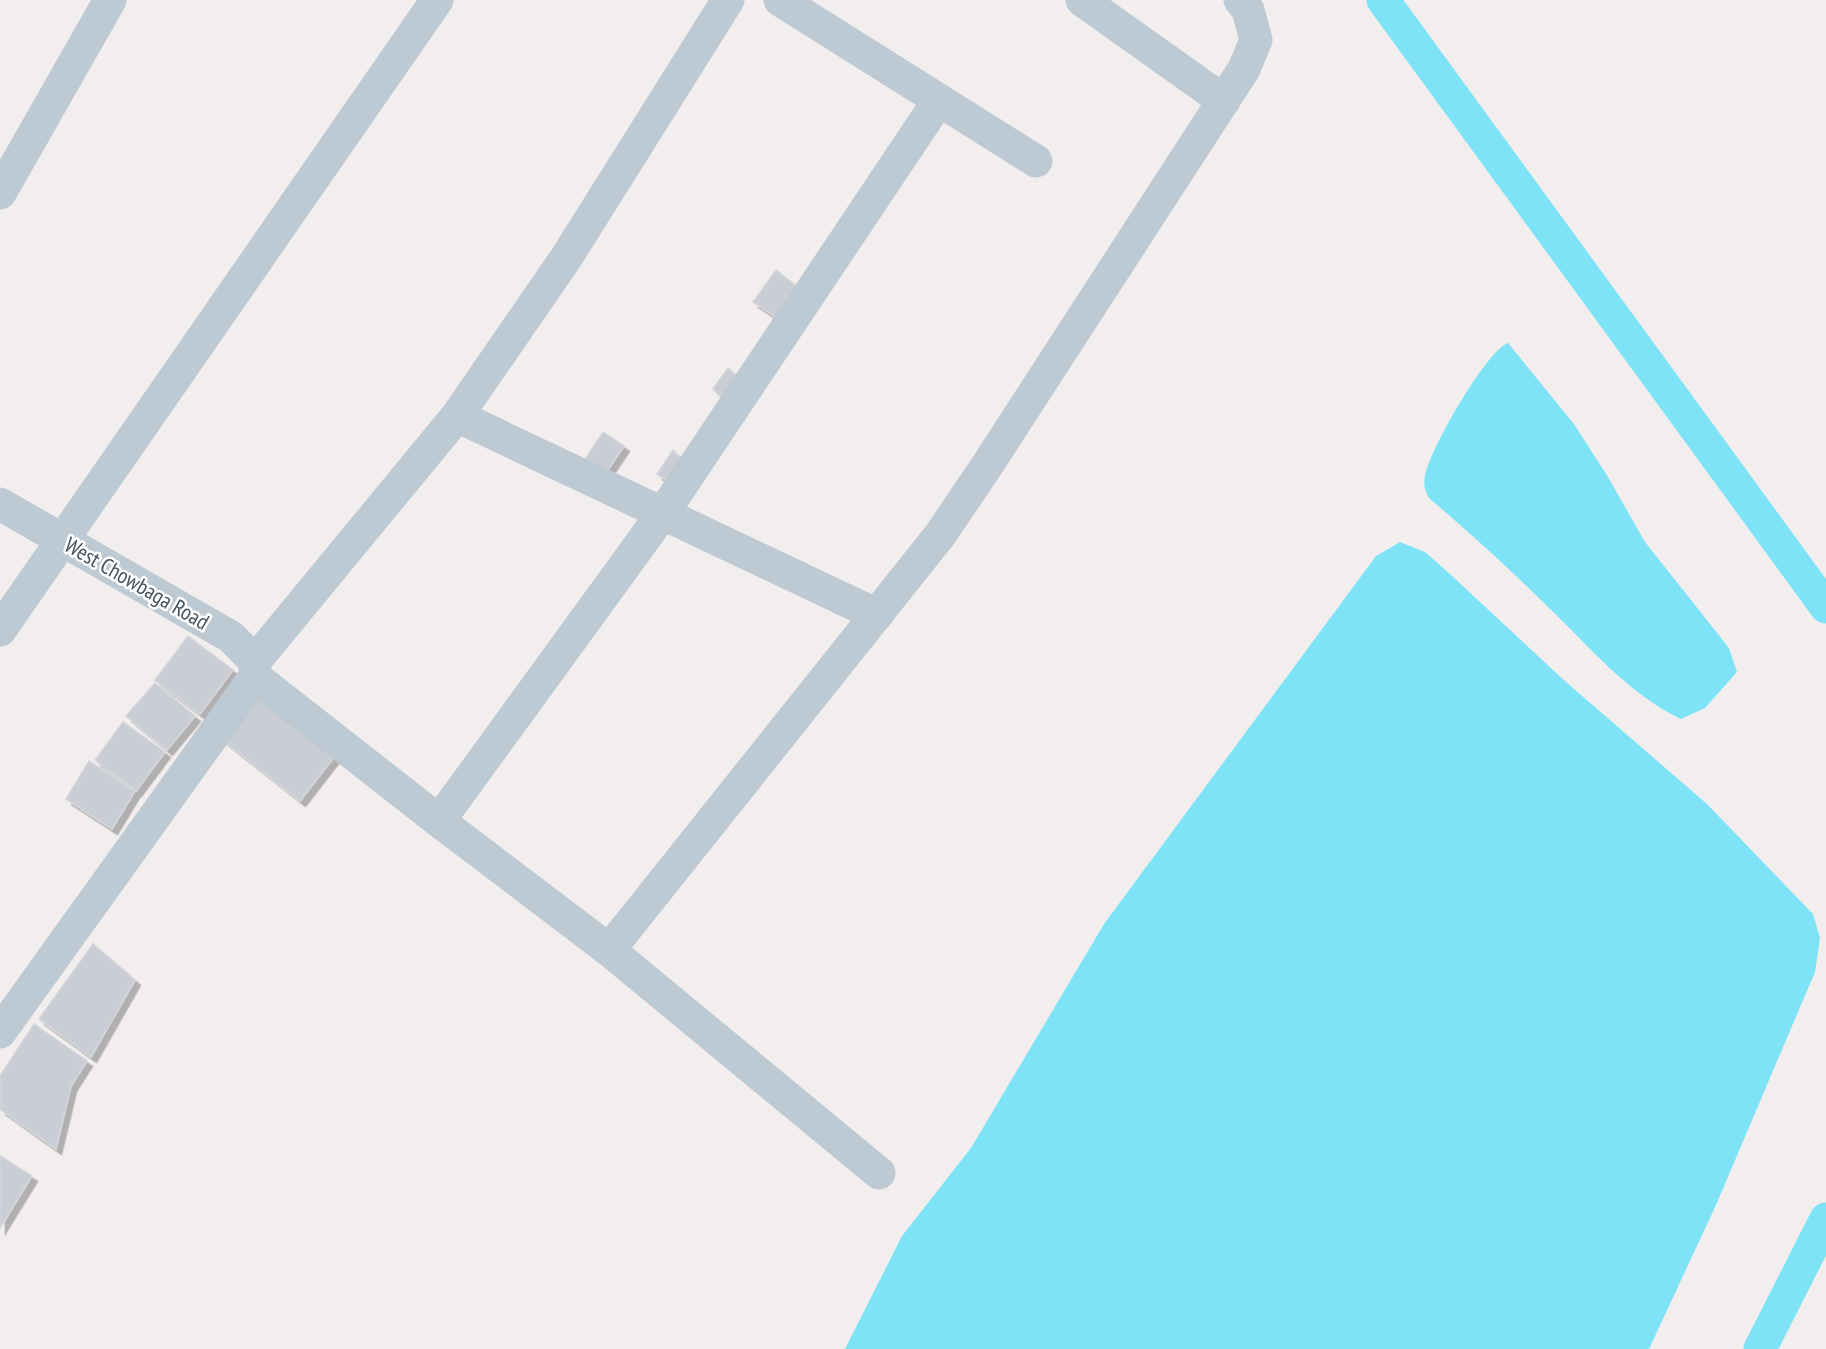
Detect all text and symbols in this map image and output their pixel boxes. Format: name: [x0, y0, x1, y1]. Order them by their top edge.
street label: West Chowbaga Road: [60, 530, 214, 636]

